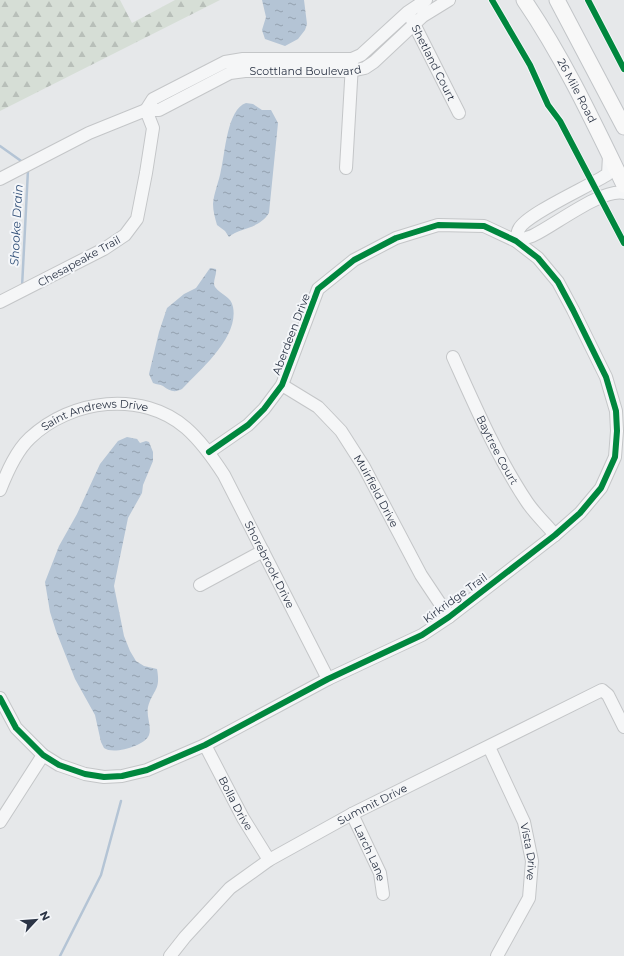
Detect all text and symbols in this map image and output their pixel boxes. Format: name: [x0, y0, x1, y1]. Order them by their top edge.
street label: Shetland Court: [408, 22, 459, 104]
street label: 26 Mile Road: [554, 56, 600, 125]
street label: Scottland Boulevard: [249, 62, 363, 78]
water label: Shooke Drain: [6, 184, 26, 266]
street label: Chesapeake Trail: [35, 232, 123, 290]
street label: Aberdeen Drive: [269, 291, 313, 377]
street label: Saint Andrews Drive: [38, 397, 150, 434]
street label: Baytree Court: [473, 413, 522, 488]
street label: Muirfield Drive: [351, 452, 402, 530]
street label: Shorebrook Drive: [242, 519, 298, 611]
street label: Kirkridge Trail: [420, 570, 490, 626]
street label: Bolla Drive: [216, 774, 256, 833]
street label: Summit Drive: [335, 781, 410, 828]
street label: Larch Lane: [351, 822, 388, 882]
street label: Vista Drive: [517, 822, 539, 881]
north arrow: [16, 900, 56, 940]
text: N: [37, 909, 53, 923]

